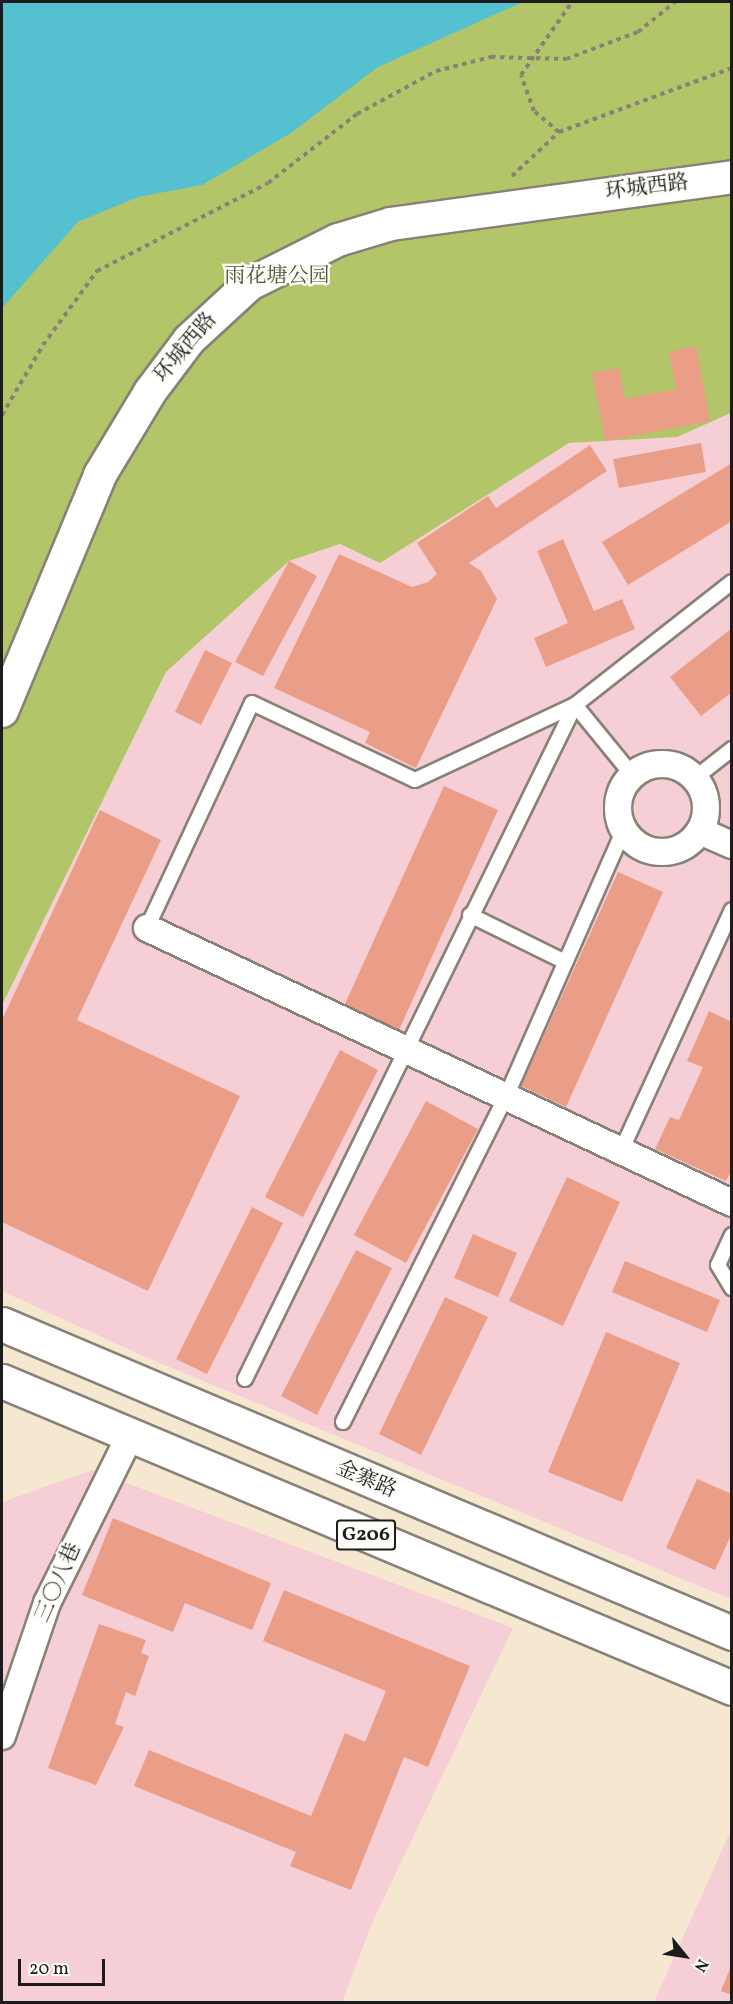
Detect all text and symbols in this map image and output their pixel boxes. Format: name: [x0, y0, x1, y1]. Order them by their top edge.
street label: 环城西路: [604, 170, 690, 206]
park label: 雨花塘公园: [225, 264, 329, 290]
street label: 环城西路: [149, 308, 223, 388]
street label: 金寨路: [332, 1456, 400, 1504]
road number: G206: [334, 1518, 398, 1552]
street label: 三〇八巷: [30, 1540, 88, 1626]
north arrow: [655, 1926, 715, 1986]
scale bar: [21, 1947, 108, 1985]
text: N: [688, 1954, 713, 1976]
text: 20 m: [29, 1957, 69, 1982]

